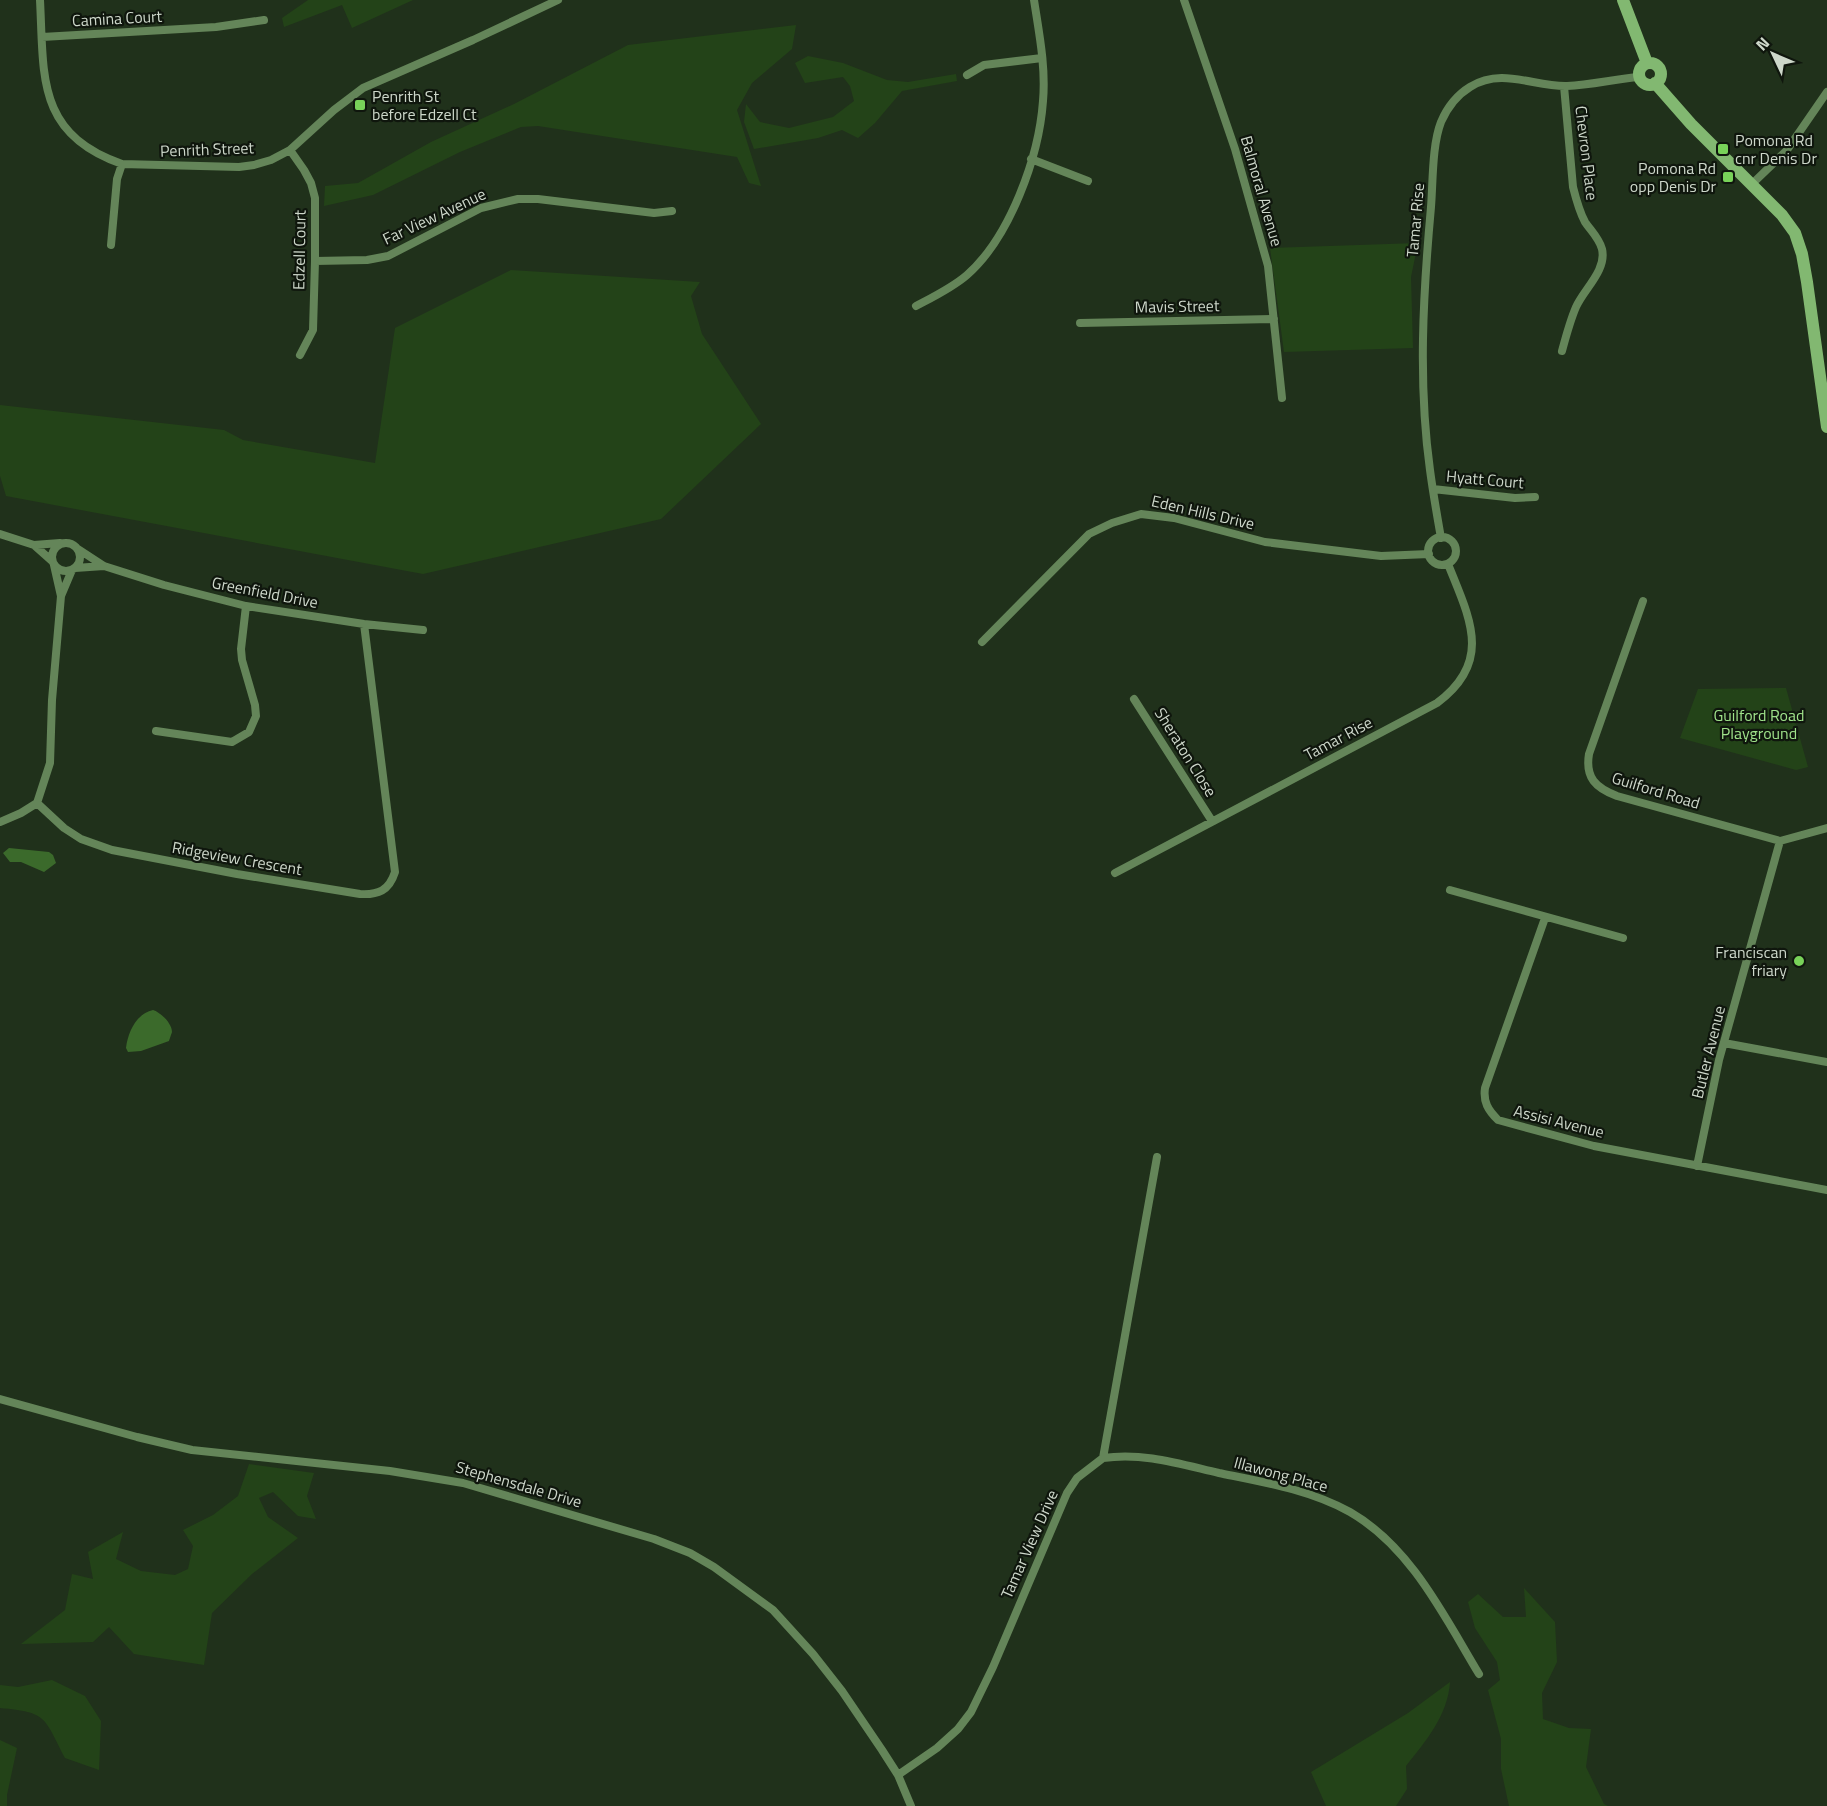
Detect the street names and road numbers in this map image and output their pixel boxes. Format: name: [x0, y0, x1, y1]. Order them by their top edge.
street label: Camina Court: [71, 4, 163, 32]
street label: Chevron Place: [1569, 104, 1605, 202]
street label: Balmoral Avenue: [1235, 133, 1289, 249]
street label: Penrith Street: [160, 135, 255, 163]
street label: Far View Avenue: [378, 182, 490, 250]
street label: Tamar Rise: [1400, 182, 1430, 258]
street label: Edzell Court: [286, 209, 312, 290]
street label: Mavis Street: [1134, 293, 1220, 319]
street label: Hyatt Court: [1445, 464, 1525, 494]
street label: Eden Hills Drive: [1149, 488, 1257, 536]
street label: Greenfield Drive: [210, 570, 320, 614]
street label: Sheraton Close: [1149, 703, 1223, 801]
street label: Tamar Rise: [1300, 710, 1376, 766]
street label: Guilford Road: [1609, 765, 1703, 815]
street label: Ridgeview Crescent: [170, 835, 304, 881]
street label: Butler Avenue: [1685, 1003, 1731, 1101]
street label: Assisi Avenue: [1511, 1098, 1607, 1144]
street label: Illawong Place: [1231, 1450, 1331, 1498]
street label: Stephensdale Drive: [453, 1455, 585, 1513]
street label: Tamar View Drive: [994, 1486, 1064, 1602]

